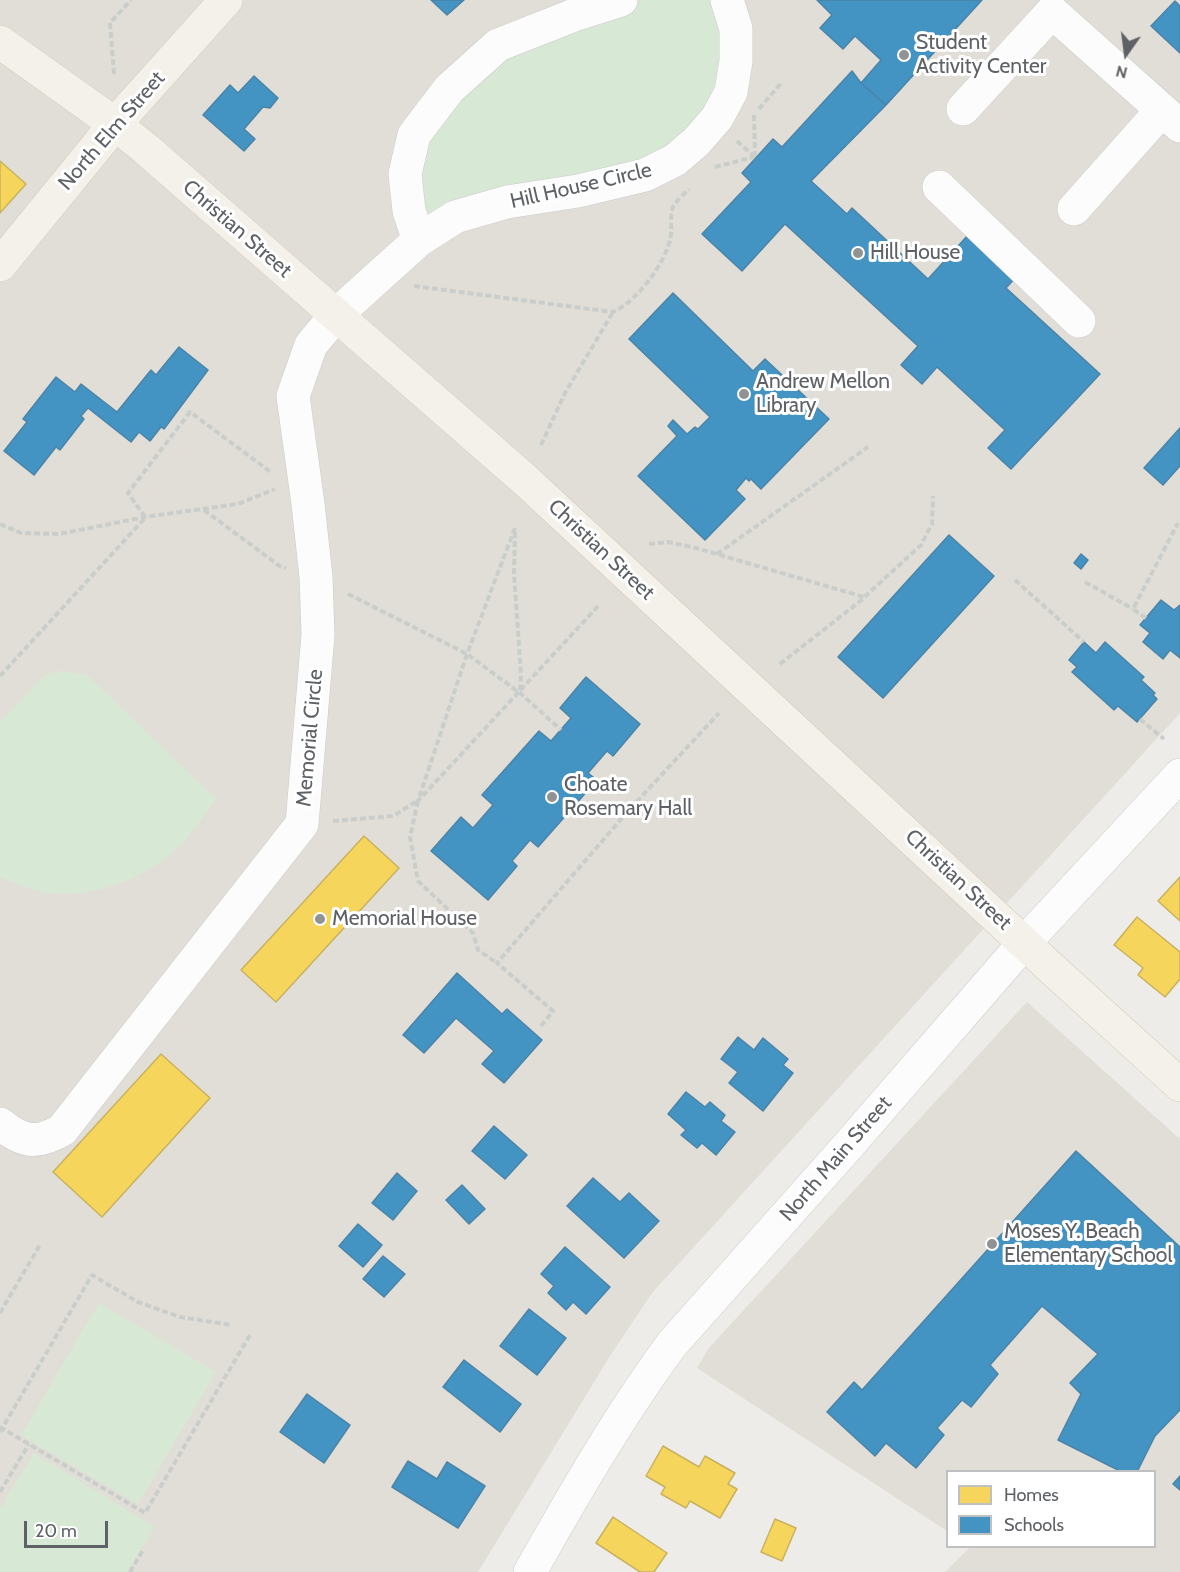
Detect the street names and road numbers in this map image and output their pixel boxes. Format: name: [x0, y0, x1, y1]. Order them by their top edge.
street label: North Elm Street: [53, 66, 171, 196]
street label: Hill House Circle: [508, 157, 654, 215]
street label: Christian Street: [177, 175, 297, 283]
street label: Christian Street: [543, 494, 659, 606]
street label: Memorial Circle: [291, 668, 329, 808]
street label: Christian Street: [900, 824, 1016, 936]
street label: North Main Street: [775, 1091, 897, 1227]

